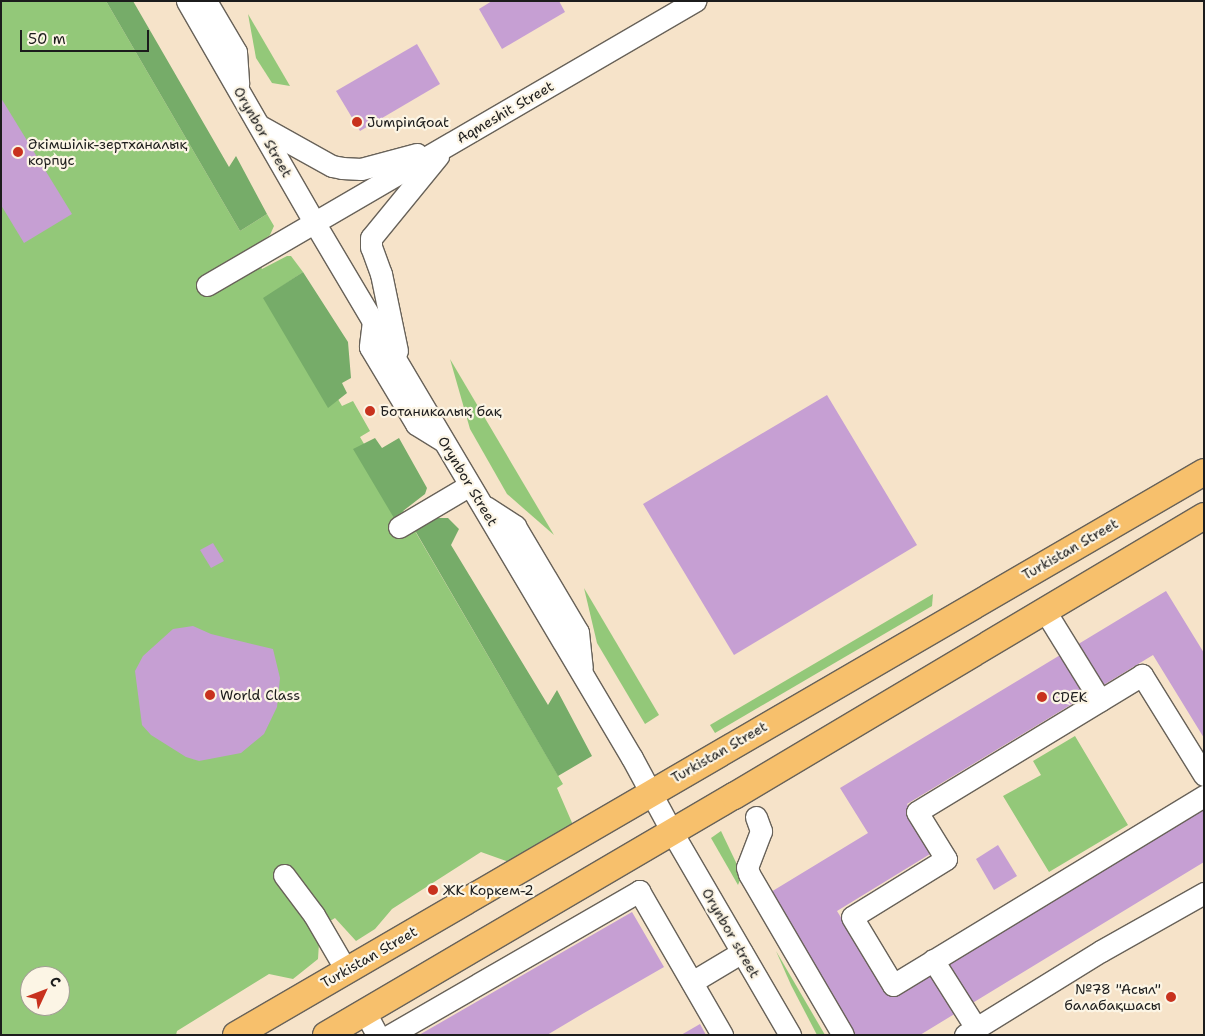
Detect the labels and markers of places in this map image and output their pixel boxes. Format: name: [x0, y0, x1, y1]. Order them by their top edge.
place label: JumpinGoat: [367, 114, 449, 130]
marker: JumpinGoat: [351, 116, 363, 128]
place label: Әкімшілік-зертханалық корпус: [28, 136, 187, 168]
marker: Әкімшілік-зертханалық корпус: [12, 146, 24, 158]
place label: Ботаникалық бақ: [380, 403, 502, 419]
marker: Ботаникалық бақ: [364, 405, 376, 417]
place label: World Class: [220, 687, 300, 703]
marker: World Class: [204, 689, 216, 701]
place label: CDEK: [1052, 689, 1088, 705]
marker: CDEK: [1036, 691, 1048, 703]
place label: ЖК Коркем-2: [443, 882, 534, 898]
marker: ЖК Коркем-2: [427, 884, 439, 896]
place label: №78 "Асыл" балабақшасы: [1064, 981, 1161, 1014]
marker: №78 "Асыл" балабақшасы: [1165, 991, 1177, 1003]

